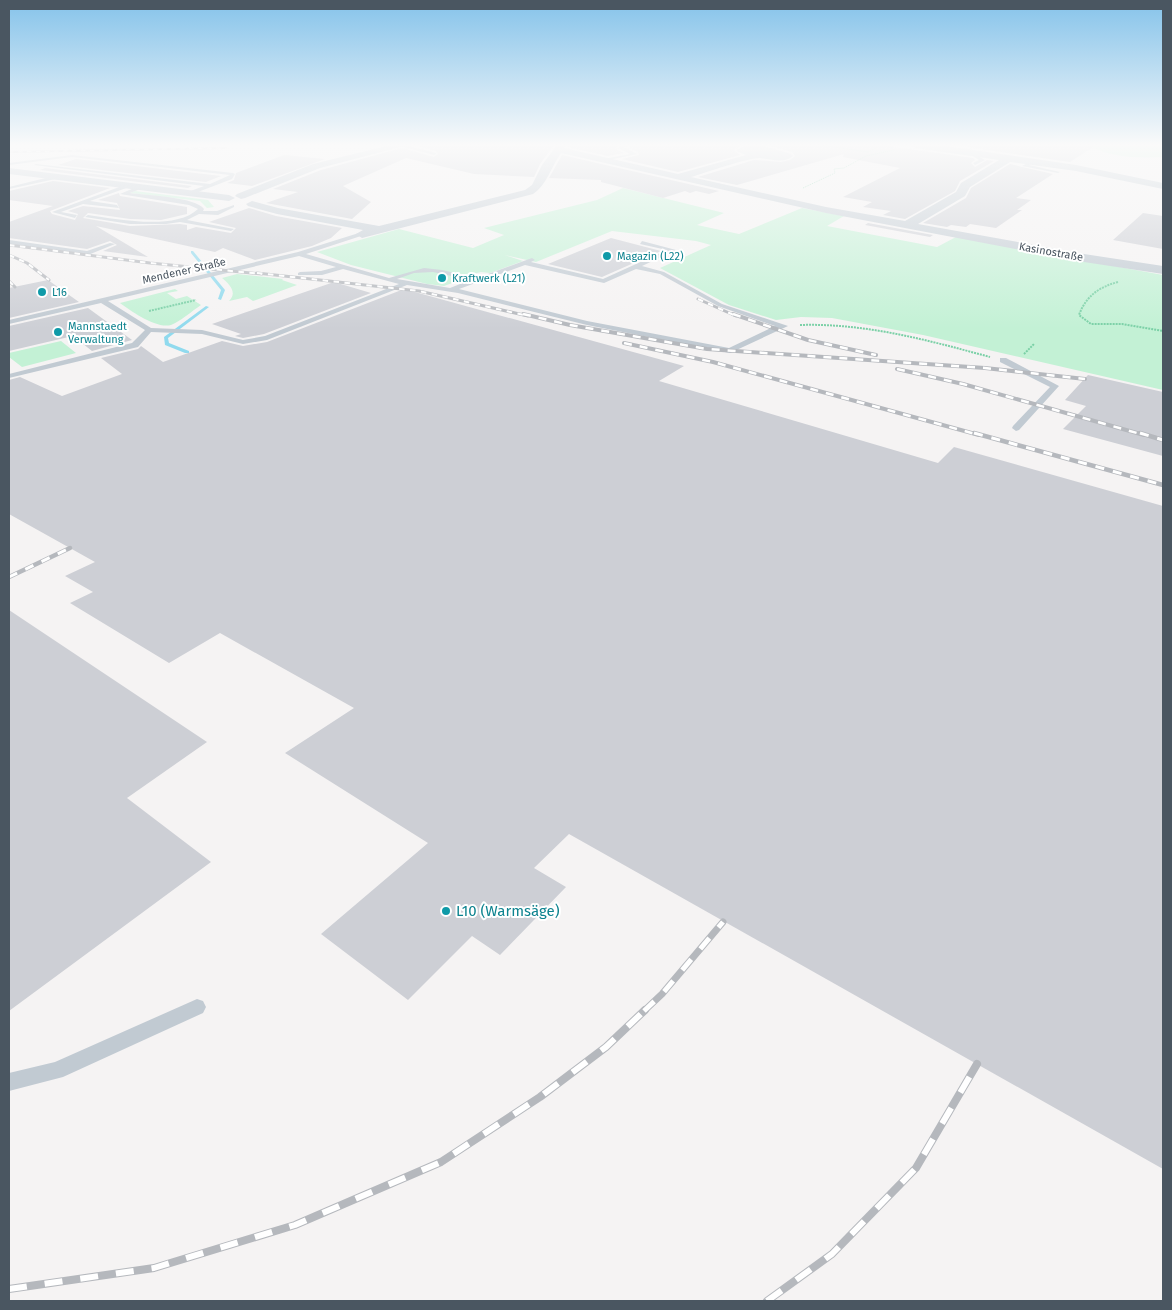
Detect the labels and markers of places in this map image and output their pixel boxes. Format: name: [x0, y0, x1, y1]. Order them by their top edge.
marker: Magazin (L22): [601, 250, 613, 262]
place label: Magazin (L22): [617, 250, 684, 263]
marker: Kraftwerk (L21): [436, 272, 448, 284]
place label: Kraftwerk (L21): [452, 272, 525, 285]
marker: L16: [36, 286, 48, 298]
place label: L16: [52, 286, 67, 299]
place label: Mannstaedt Verwaltung: [68, 320, 127, 346]
marker: Mannstaedt Verwaltung: [52, 326, 64, 338]
place label: L10 (Warmsäge): [456, 902, 560, 920]
marker: L10 (Warmsäge): [440, 905, 452, 917]

